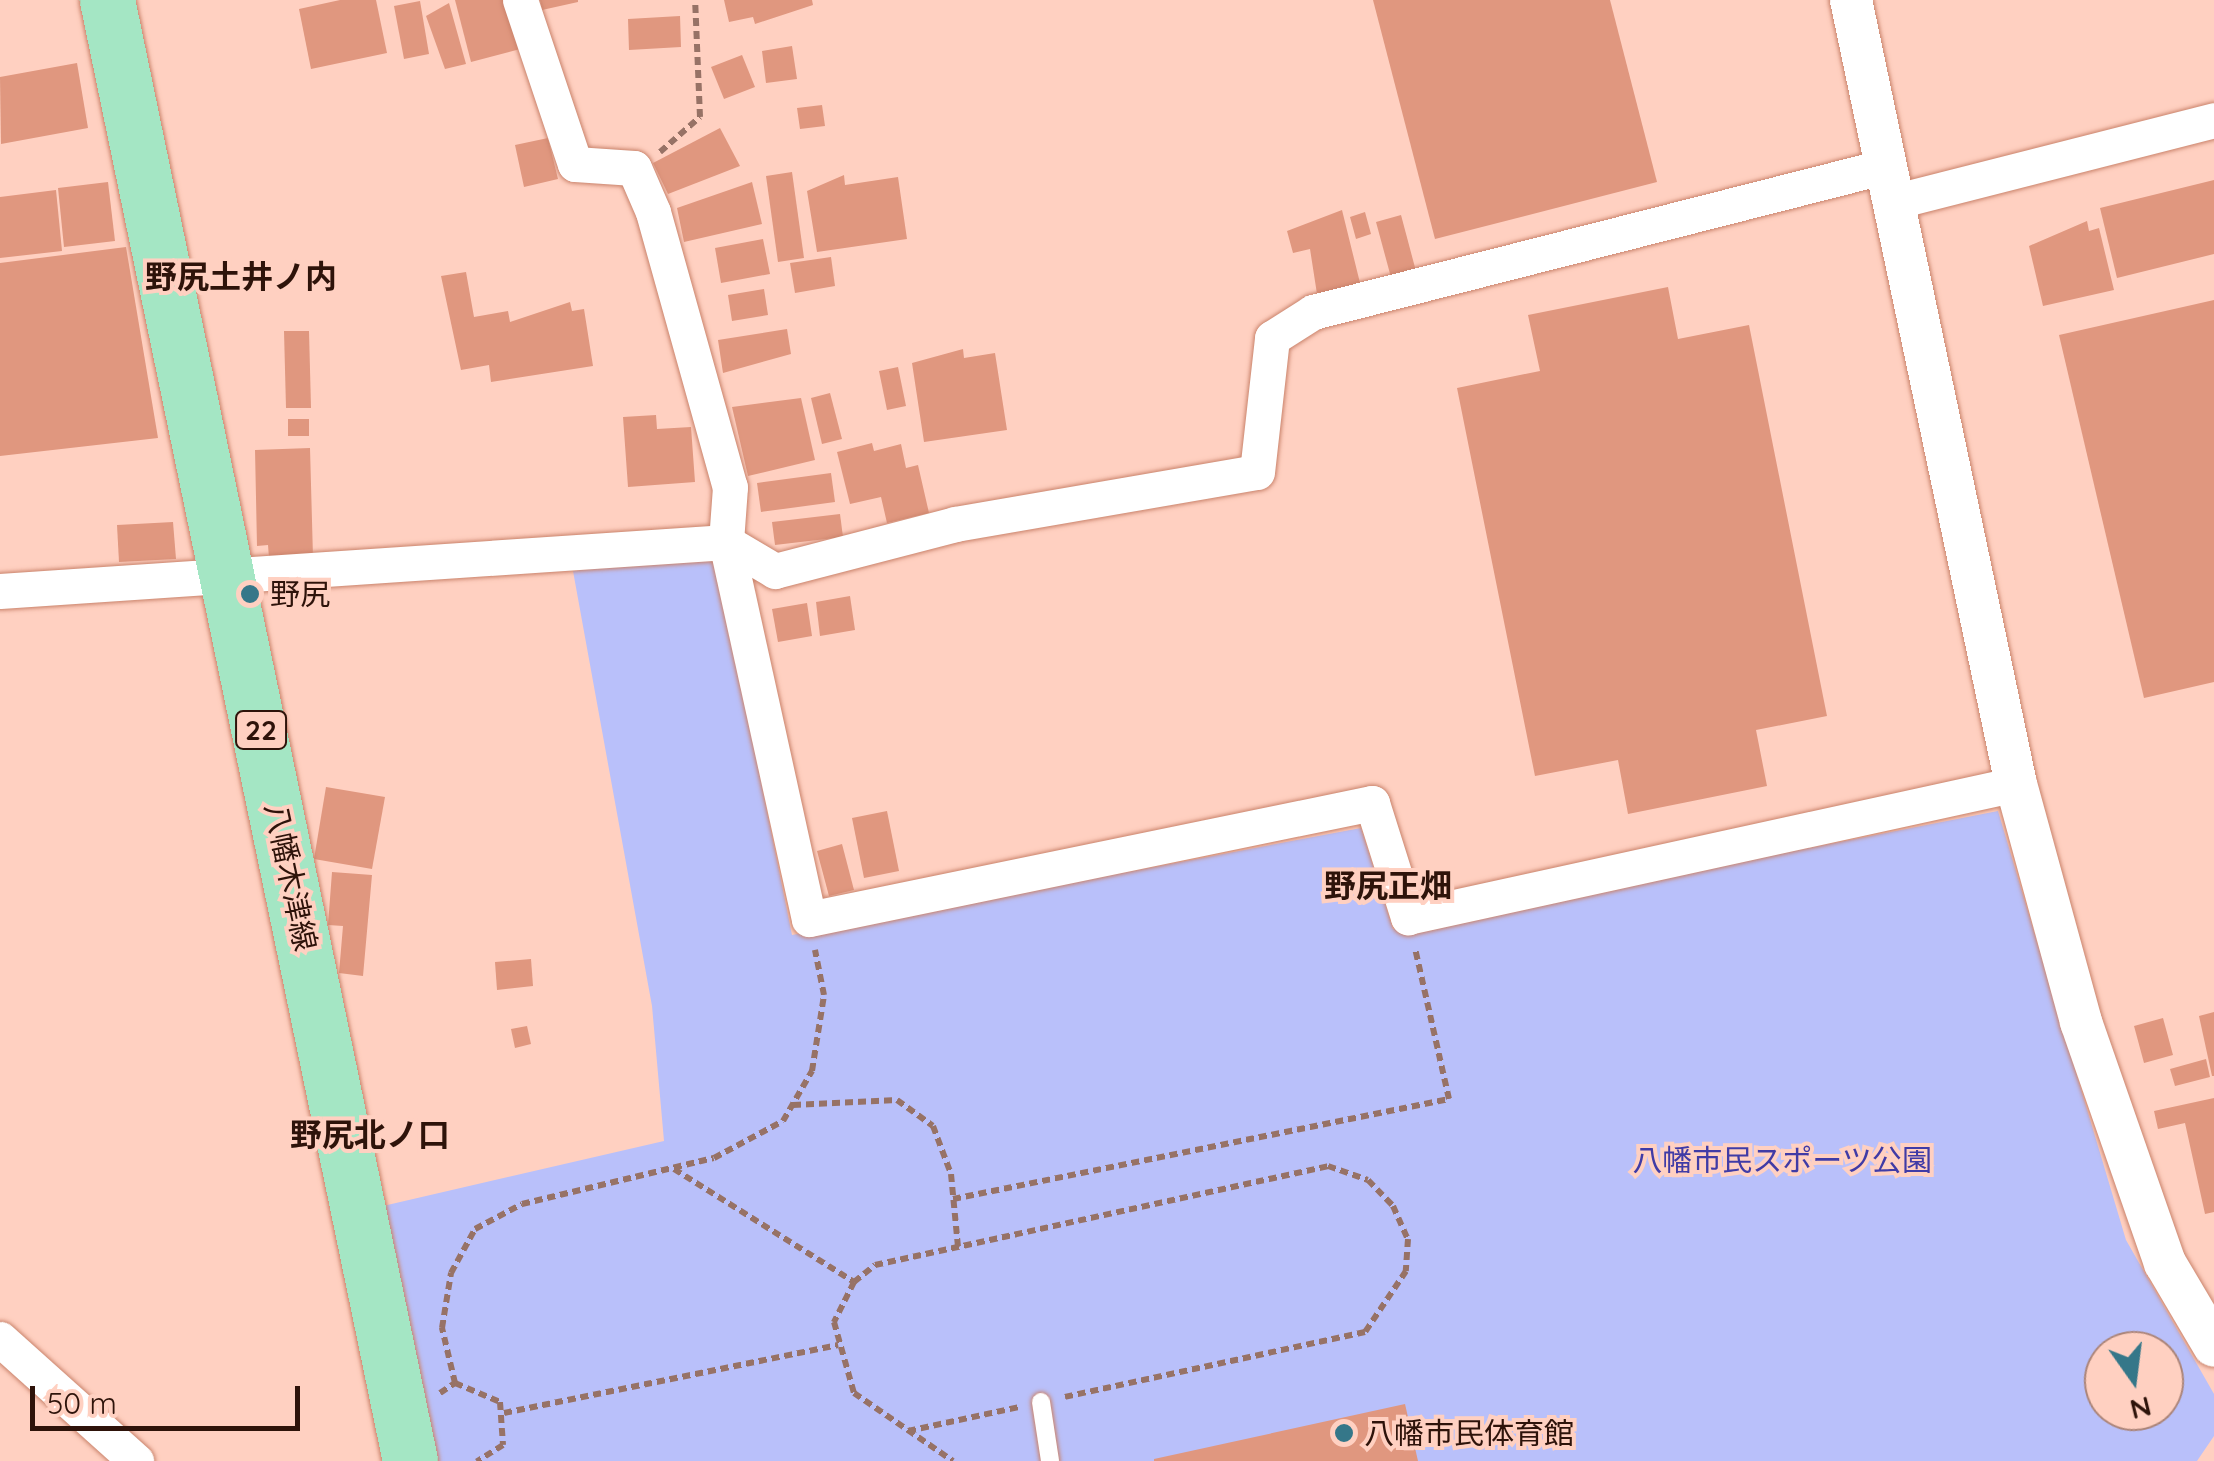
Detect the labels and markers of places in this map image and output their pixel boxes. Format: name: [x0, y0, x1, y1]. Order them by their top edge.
place label: 野尻: [270, 576, 330, 612]
marker: 野尻: [239, 583, 261, 605]
place label: 八幡市民体育館: [1364, 1415, 1574, 1451]
marker: 八幡市民体育館: [1333, 1422, 1355, 1444]

